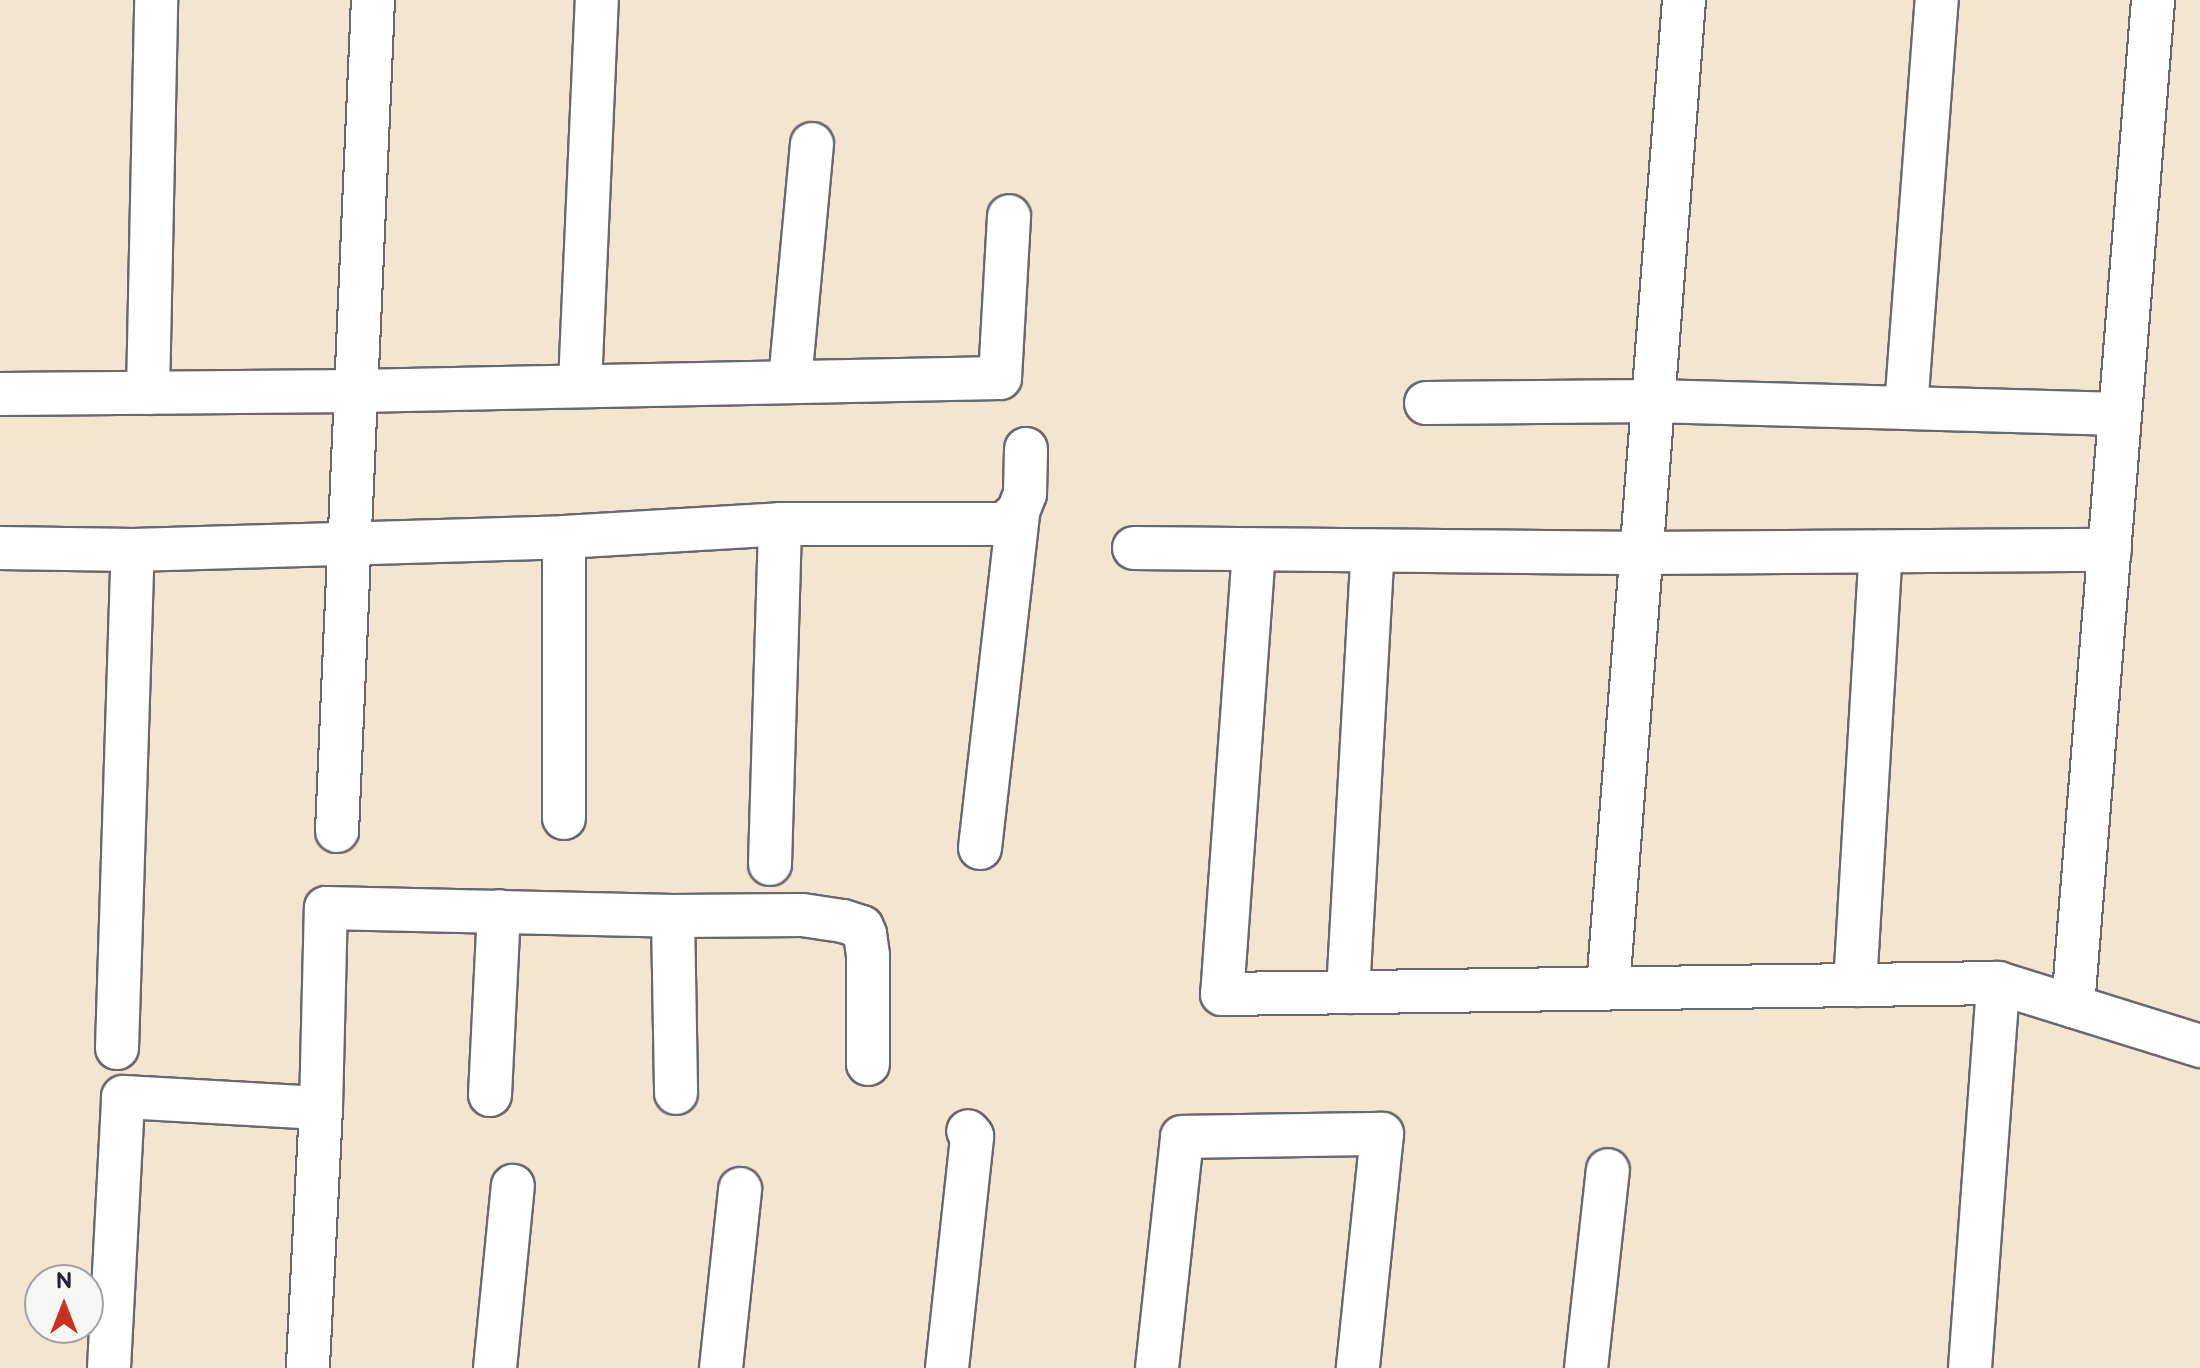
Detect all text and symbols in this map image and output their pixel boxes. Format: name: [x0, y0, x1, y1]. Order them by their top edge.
north arrow: [24, 1264, 104, 1344]
text: N: [56, 1268, 72, 1295]

